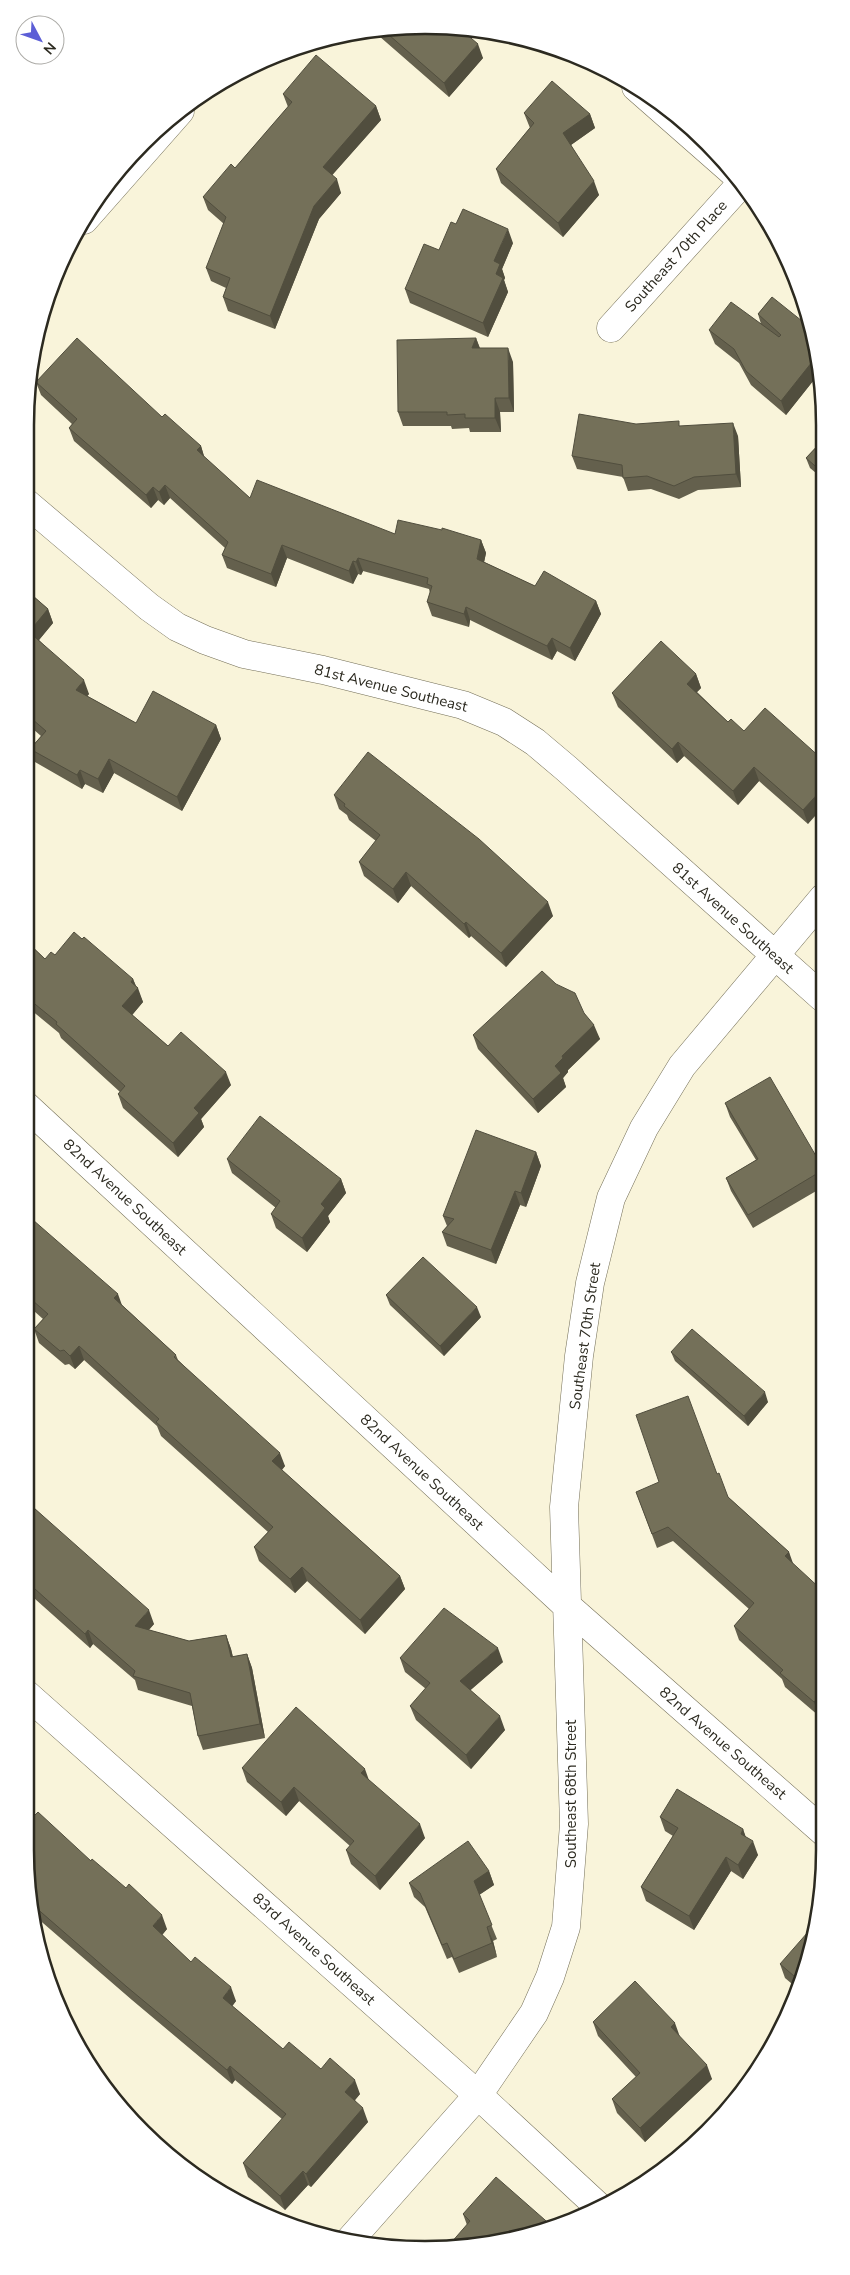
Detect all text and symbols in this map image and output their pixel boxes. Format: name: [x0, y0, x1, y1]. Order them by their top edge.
north arrow: [15, 15, 65, 65]
text: N: [39, 38, 60, 58]
street label: Southeast 70th Place: [620, 196, 732, 316]
street label: 81st Avenue Southeast: [312, 659, 470, 717]
street label: 81st Avenue Southeast: [668, 858, 799, 979]
street label: 82nd Avenue Southeast: [59, 1134, 192, 1260]
street label: Southeast 70th Street: [565, 1260, 605, 1411]
street label: 82nd Avenue Southeast: [356, 1409, 489, 1535]
street label: 82nd Avenue Southeast: [655, 1682, 791, 1804]
street label: Southeast 68th Street: [561, 1719, 581, 1868]
street label: 83rd Avenue Southeast: [248, 1888, 380, 2010]

